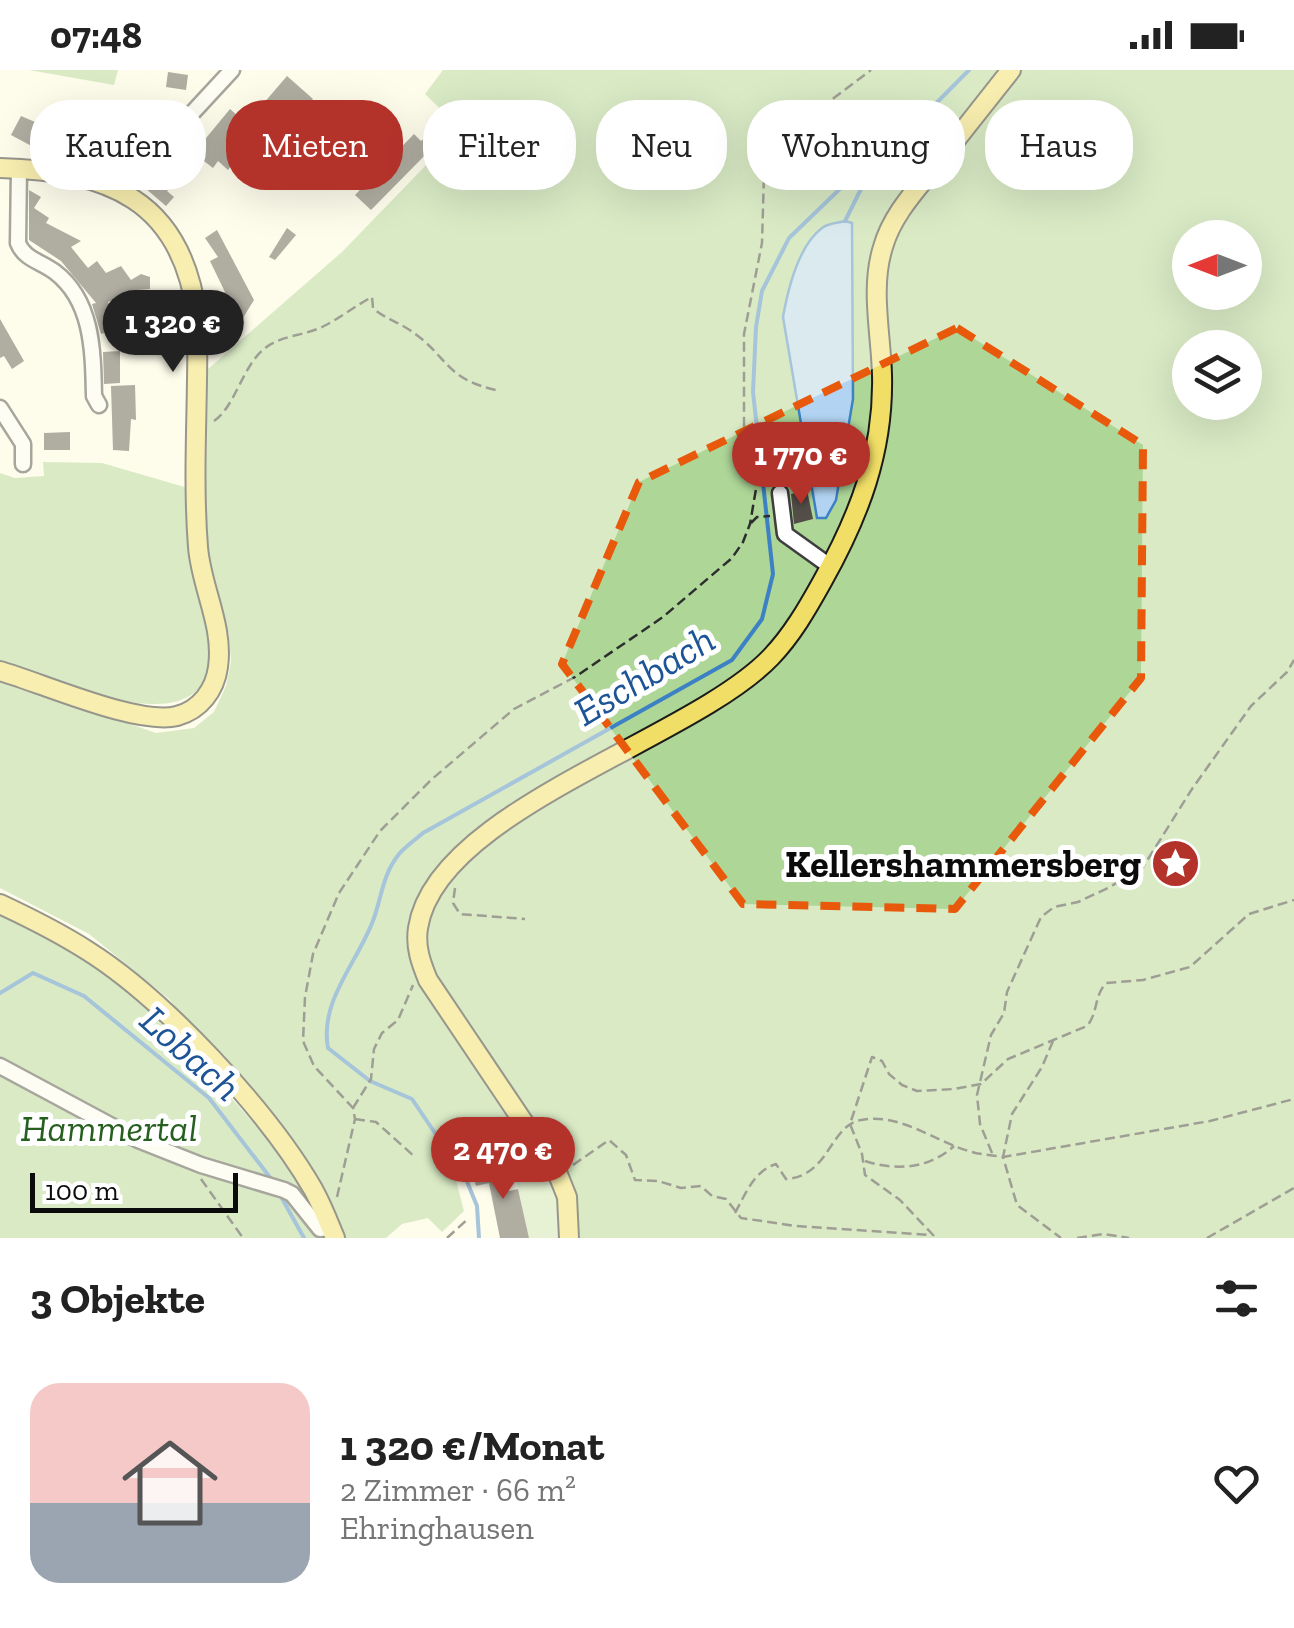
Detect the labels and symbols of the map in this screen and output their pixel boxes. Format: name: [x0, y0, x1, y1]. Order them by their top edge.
north arrow: [1172, 220, 1262, 310]
pin: 1 320 €: [81, 290, 265, 375]
pin: 1 770 €: [709, 422, 893, 507]
water label: Eschbach: [565, 614, 723, 736]
place icon: Kellershammersberg: [1150, 838, 1202, 890]
place label: Kellershammersberg: [785, 841, 1141, 887]
water label: Lobach: [131, 996, 251, 1110]
park label: Hammertal: [21, 1105, 197, 1151]
pin: 2 470 €: [411, 1117, 595, 1202]
scale bar: [30, 1168, 238, 1212]

